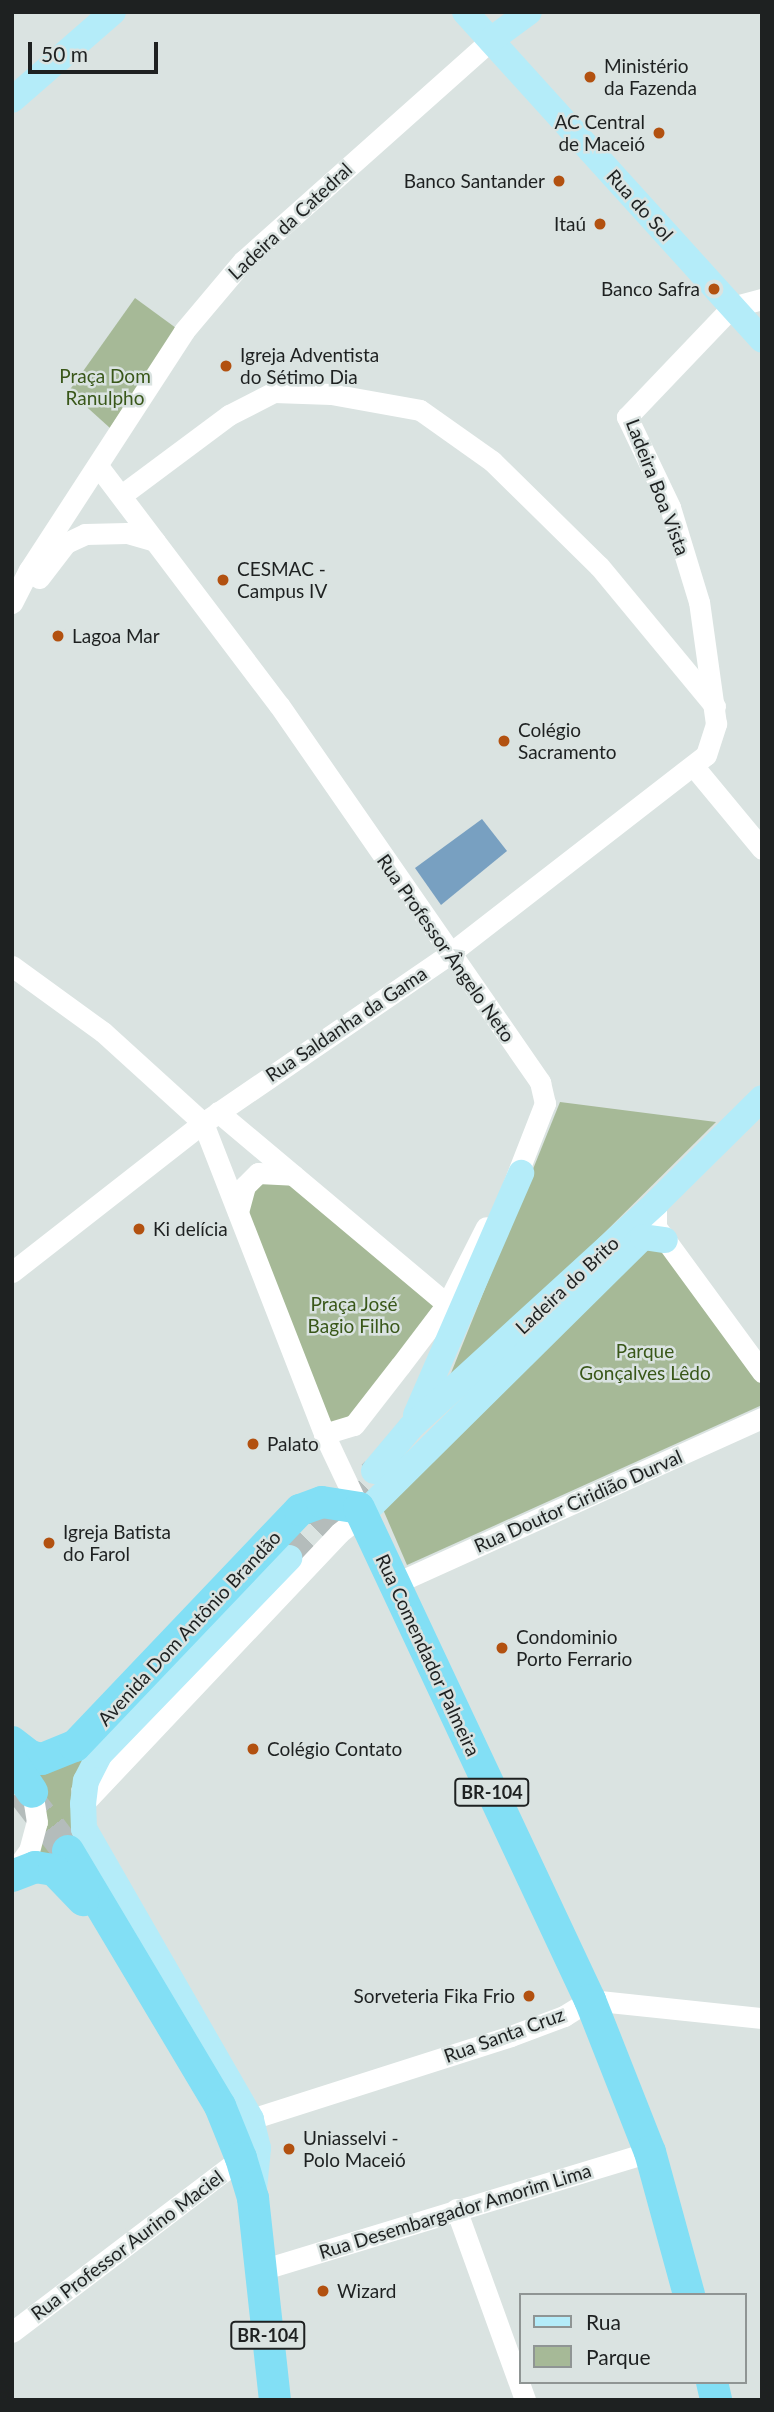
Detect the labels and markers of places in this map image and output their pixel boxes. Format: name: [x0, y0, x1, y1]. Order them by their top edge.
place label: Ministério da Fazenda: [604, 55, 697, 99]
marker: Ministério da Fazenda: [582, 69, 598, 85]
place label: AC Central de Maceió: [554, 111, 645, 155]
marker: AC Central de Maceió: [651, 125, 667, 141]
place label: Banco Santander: [404, 170, 545, 192]
marker: Banco Santander: [551, 173, 567, 189]
place label: Itaú: [554, 213, 586, 235]
marker: Itaú: [592, 216, 608, 232]
place label: Banco Safra: [601, 278, 700, 300]
marker: Banco Safra: [706, 281, 722, 297]
place label: Igreja Adventista do Sétimo Dia: [240, 344, 380, 388]
marker: Igreja Adventista do Sétimo Dia: [218, 358, 234, 374]
place label: CESMAC - Campus IV: [237, 558, 327, 602]
marker: CESMAC - Campus IV: [215, 572, 231, 588]
place label: Lagoa Mar: [72, 625, 160, 647]
marker: Lagoa Mar: [50, 628, 66, 644]
place label: Colégio Sacramento: [518, 719, 617, 763]
marker: Colégio Sacramento: [496, 733, 512, 749]
place label: Ki delícia: [153, 1218, 228, 1240]
marker: Ki delícia: [131, 1221, 147, 1237]
place label: Palato: [267, 1433, 319, 1455]
marker: Palato: [245, 1436, 261, 1452]
place label: Igreja Batista do Farol: [63, 1521, 171, 1565]
marker: Igreja Batista do Farol: [41, 1535, 57, 1551]
place label: Condominio Porto Ferrario: [516, 1626, 632, 1670]
marker: Condominio Porto Ferrario: [494, 1640, 510, 1656]
place label: Colégio Contato: [267, 1738, 402, 1760]
marker: Colégio Contato: [245, 1741, 261, 1757]
place label: Sorveteria Fika Frio: [354, 1985, 515, 2007]
marker: Sorveteria Fika Frio: [521, 1988, 537, 2004]
place label: Uniasselvi - Polo Maceió: [303, 2127, 406, 2171]
marker: Uniasselvi - Polo Maceió: [281, 2141, 297, 2157]
place label: Wizard: [337, 2280, 396, 2302]
marker: Wizard: [315, 2283, 331, 2299]

